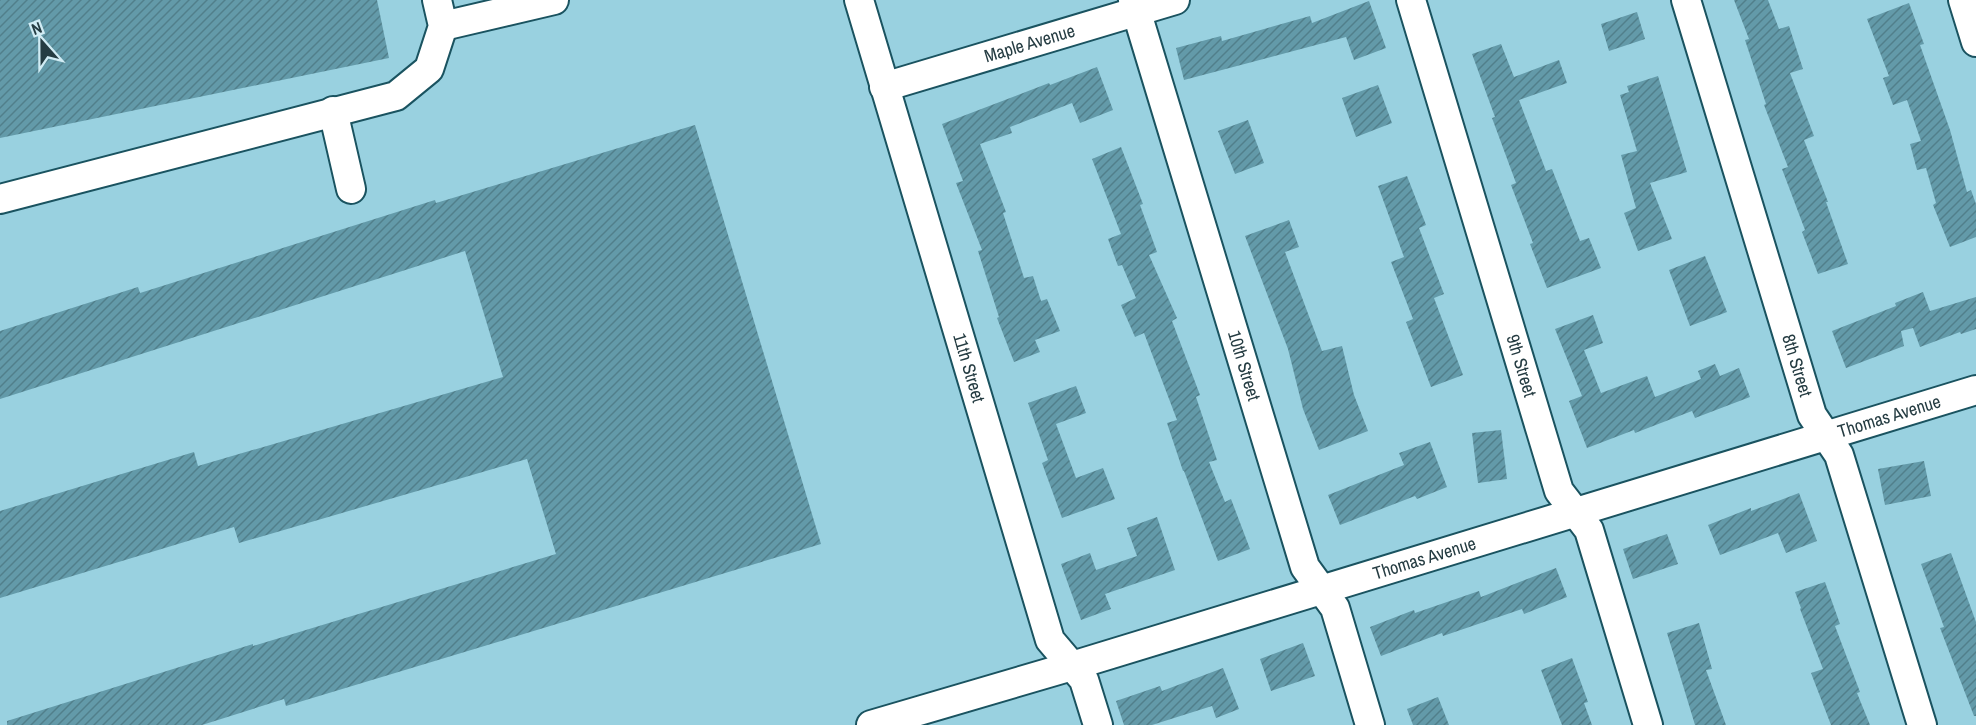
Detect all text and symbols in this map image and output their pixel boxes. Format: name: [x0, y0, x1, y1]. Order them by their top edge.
north arrow: [12, 12, 72, 72]
text: N: [28, 16, 45, 40]
street label: Maple Avenue: [981, 18, 1078, 68]
street label: 10th Street: [1222, 327, 1267, 404]
street label: 11th Street: [947, 330, 991, 406]
street label: 9th Street: [1501, 331, 1543, 400]
street label: 8th Street: [1776, 331, 1819, 400]
street label: Thomas Avenue: [1835, 388, 1944, 444]
street label: Thomas Avenue: [1370, 530, 1479, 585]

